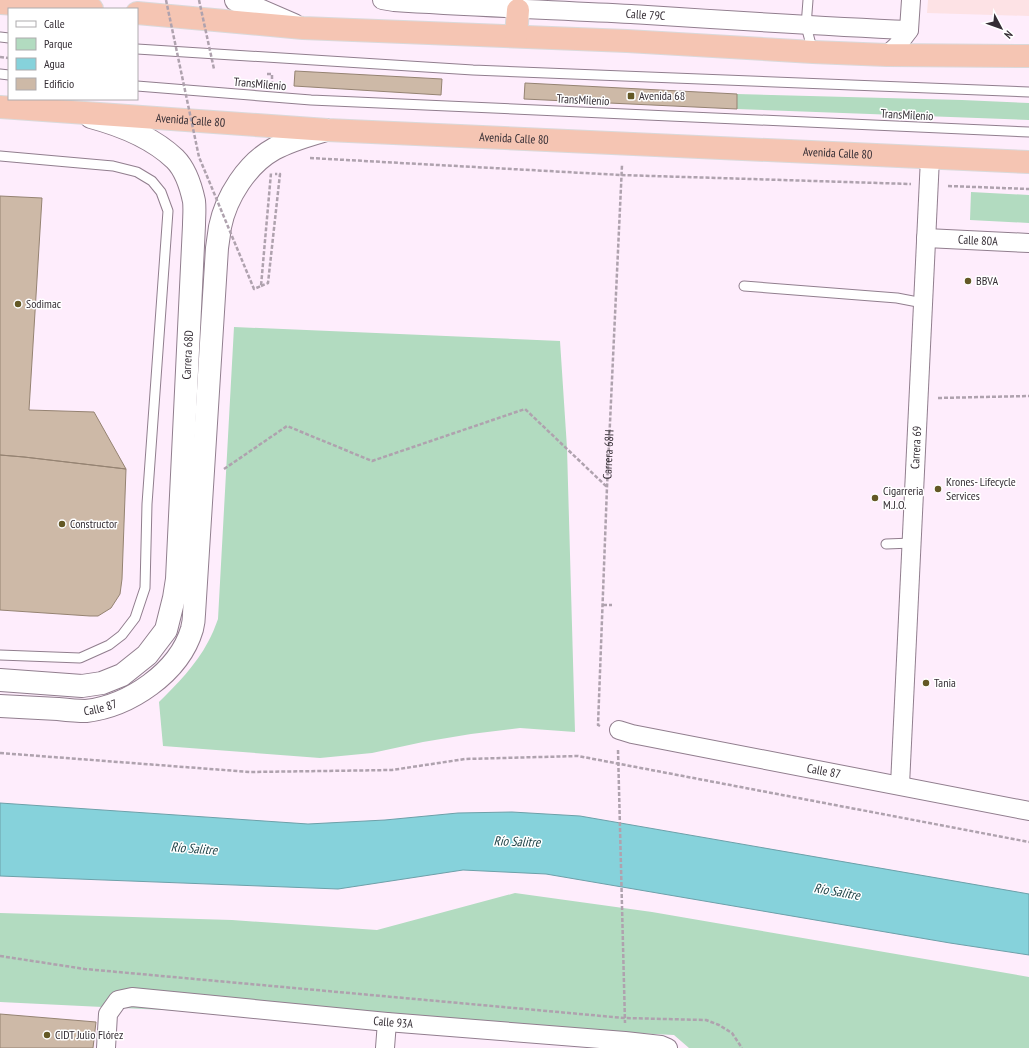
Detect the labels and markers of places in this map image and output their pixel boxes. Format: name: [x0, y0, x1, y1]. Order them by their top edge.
place label: Avenida 68: [639, 88, 685, 103]
marker: Avenida 68: [626, 91, 636, 101]
place label: BBVA: [976, 273, 998, 288]
marker: BBVA: [963, 276, 973, 286]
place label: Sodimac: [26, 296, 62, 311]
marker: Sodimac: [13, 299, 23, 309]
place label: Krones- Lifecycle Services: [946, 474, 1016, 503]
place label: Cigarreria M.J.O.: [883, 483, 924, 512]
marker: Krones- Lifecycle Services: [933, 484, 943, 494]
marker: Cigarreria M.J.O.: [870, 493, 880, 503]
place label: Constructor: [70, 516, 118, 531]
marker: Constructor: [57, 519, 67, 529]
place label: Tania: [934, 675, 956, 690]
marker: Tania: [921, 678, 931, 688]
place label: CIDT Julio Flórez: [55, 1027, 123, 1042]
marker: CIDT Julio Flórez: [42, 1030, 52, 1040]

